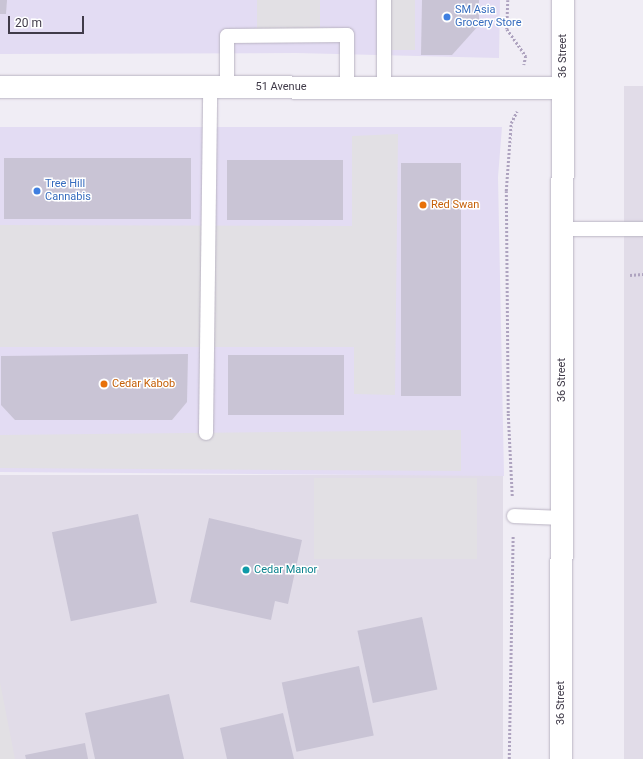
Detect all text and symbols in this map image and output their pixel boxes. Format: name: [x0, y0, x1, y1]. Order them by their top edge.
place label: SM Asia Grocery Store: [455, 4, 521, 30]
scale bar: [10, 8, 86, 34]
marker: SM Asia Grocery Store: [442, 12, 452, 22]
text: 20 m: [15, 16, 42, 30]
street label: 36 Street: [556, 34, 570, 78]
street label: 51 Avenue: [255, 80, 307, 94]
place label: Tree Hill Cannabis: [45, 178, 91, 204]
marker: Tree Hill Cannabis: [32, 186, 42, 196]
place label: Red Swan: [431, 198, 479, 212]
marker: Red Swan: [418, 200, 428, 210]
street label: 36 Street: [555, 358, 569, 402]
place label: Cedar Kabob: [112, 377, 175, 391]
marker: Cedar Kabob: [99, 379, 109, 389]
place label: Cedar Manor: [254, 563, 317, 577]
marker: Cedar Manor: [241, 565, 251, 575]
street label: 36 Street: [554, 681, 568, 725]

